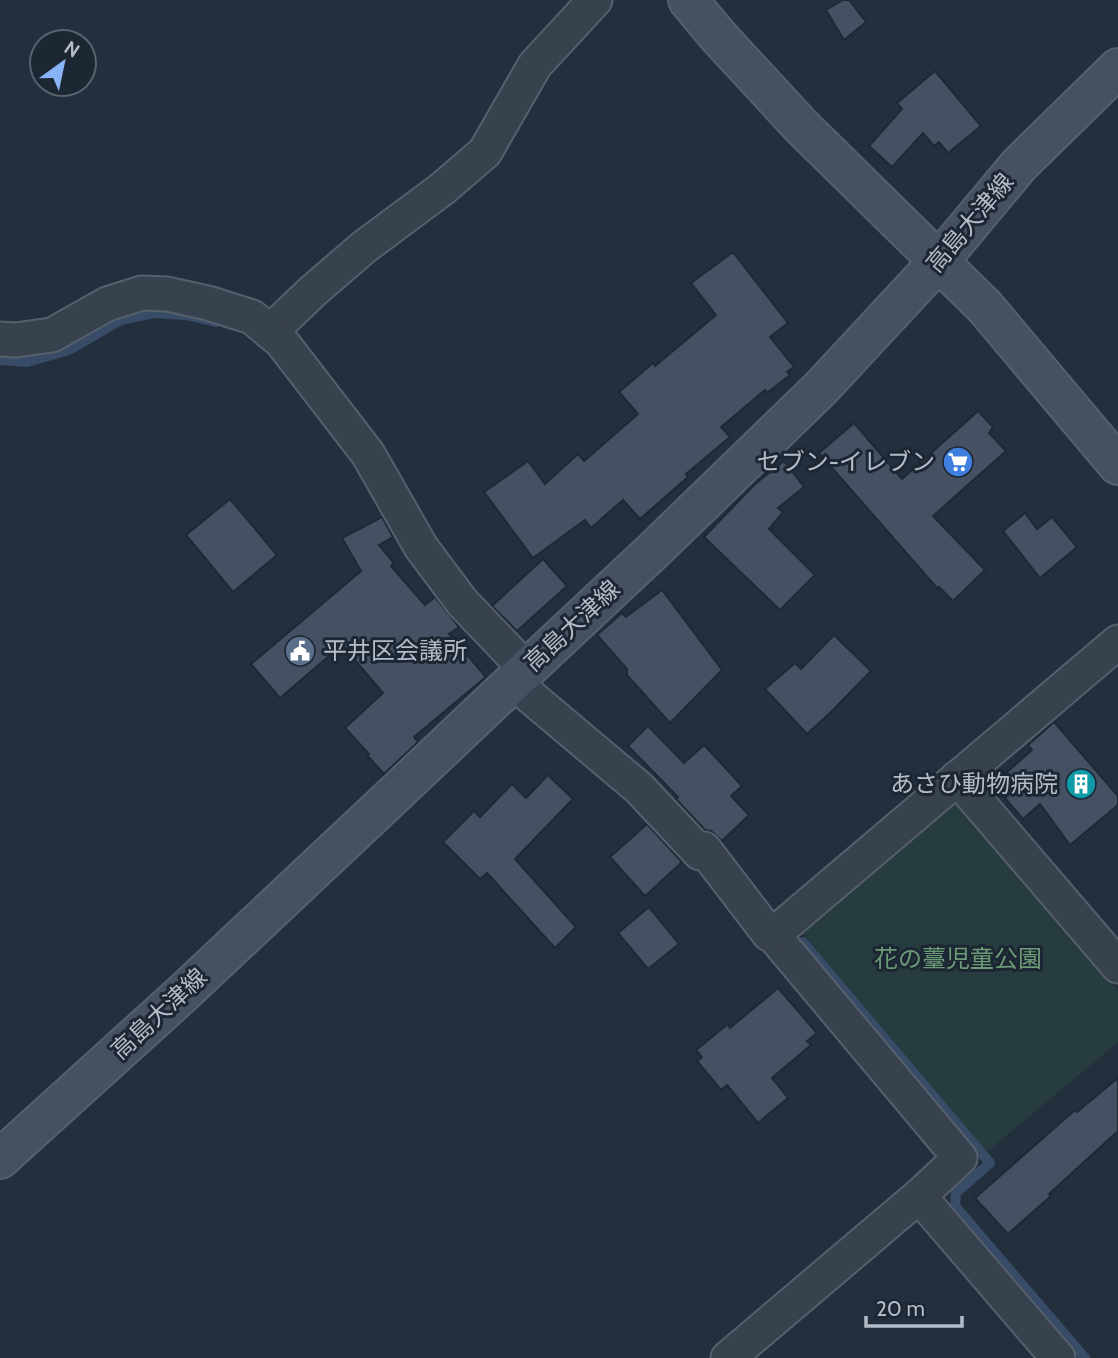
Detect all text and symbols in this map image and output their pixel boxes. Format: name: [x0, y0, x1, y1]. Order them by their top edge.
north arrow: [28, 28, 98, 98]
text: N: [60, 36, 84, 62]
street label: 高島大津線: [920, 167, 1019, 278]
supermarket icon: セブン-イレブン: [941, 445, 975, 479]
place label: セブン-イレブン: [757, 447, 935, 476]
street label: 高島大津線: [518, 574, 625, 677]
public building icon: 平井区会議所: [283, 634, 317, 668]
place label: 平井区会議所: [323, 636, 467, 665]
building icon: あさひ動物病院: [1064, 767, 1098, 801]
place label: あさひ動物病院: [890, 769, 1058, 798]
park label: 花の薹児童公園: [874, 944, 1042, 973]
street label: 高島大津線: [105, 962, 212, 1065]
scale bar: [866, 1284, 962, 1328]
text: 20 m: [876, 1296, 925, 1321]

